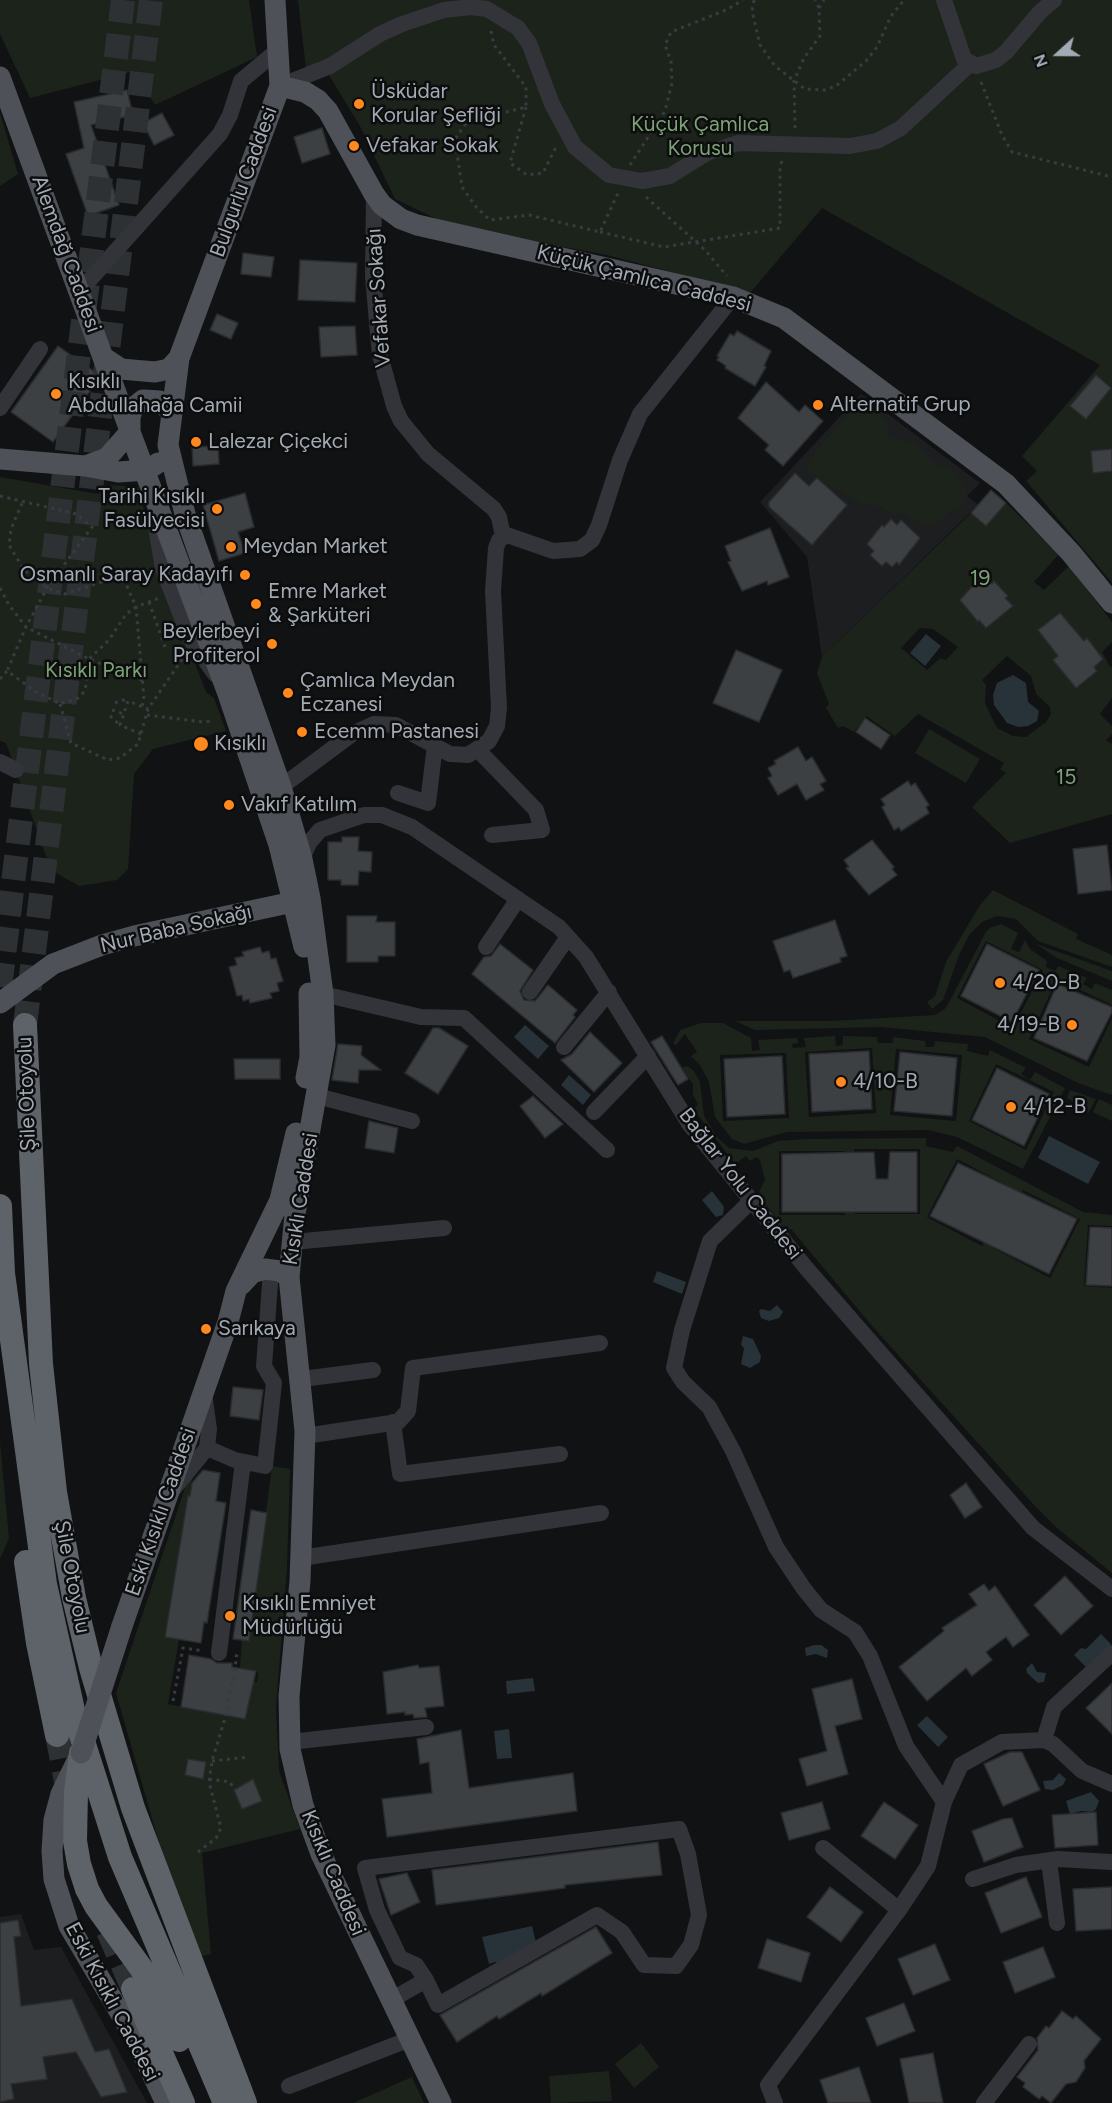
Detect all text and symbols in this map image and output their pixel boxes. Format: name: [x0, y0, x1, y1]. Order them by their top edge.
north arrow: [1028, 24, 1088, 84]
text: N: [1030, 51, 1052, 70]
place label: Üsküdar Korular Şefliği: [371, 79, 501, 129]
marker: Üsküdar Korular Şefliği: [352, 97, 366, 111]
street label: Bulgurlu Caddesi: [205, 103, 283, 261]
park label: Küçük Çamlıca Korusu: [631, 112, 769, 162]
place label: Vefakar Sokak: [366, 133, 498, 159]
marker: Vefakar Sokak: [347, 139, 361, 153]
street label: Alemdağ Caddesi: [26, 172, 106, 336]
street label: Vefakar Sokağı: [362, 228, 396, 368]
street label: Küçük Çamlıca Caddesi: [534, 240, 754, 318]
place label: Kısıklı Abdullahağa Camii: [68, 369, 243, 419]
marker: Kısıklı Abdullahağa Camii: [49, 387, 63, 401]
place label: Alternatif Grup: [830, 392, 971, 418]
marker: Alternatif Grup: [811, 398, 825, 412]
place label: Lalezar Çiçekci: [208, 429, 348, 455]
marker: Lalezar Çiçekci: [189, 435, 203, 449]
place label: Tarihi Kısıklı Fasülyecisi: [98, 484, 205, 534]
marker: Tarihi Kısıklı Fasülyecisi: [210, 502, 224, 516]
place label: Meydan Market: [243, 534, 388, 560]
marker: Meydan Market: [224, 540, 238, 554]
place label: Osmanlı Saray Kadayıfı: [20, 562, 233, 588]
park label: 19: [970, 566, 990, 592]
marker: Osmanlı Saray Kadayıfı: [238, 568, 252, 582]
place label: Emre Market & Şarküteri: [268, 579, 387, 629]
marker: Emre Market & Şarküteri: [249, 597, 263, 611]
place label: Beylerbeyi Profiterol: [162, 619, 260, 669]
marker: Beylerbeyi Profiterol: [265, 637, 279, 651]
park label: Kısıklı Parkı: [45, 658, 147, 684]
place label: Çamlıca Meydan Eczanesi: [300, 668, 455, 718]
marker: Çamlıca Meydan Eczanesi: [281, 686, 295, 700]
place label: Ecemm Pastanesi: [314, 719, 479, 745]
marker: Ecemm Pastanesi: [295, 725, 309, 739]
place label: Kısıklı: [214, 731, 266, 757]
marker: Kısıklı: [192, 735, 210, 753]
park label: 15: [1056, 765, 1076, 791]
place label: Vakıf Katılım: [241, 792, 357, 818]
marker: Vakıf Katılım: [222, 798, 236, 812]
street label: Nur Baba Sokağı: [98, 899, 254, 959]
place label: 4/20-B: [1012, 970, 1080, 996]
marker: 4/20-B: [993, 976, 1007, 990]
place label: 4/19-B: [997, 1012, 1060, 1038]
marker: 4/19-B: [1065, 1018, 1079, 1032]
street label: Şile Otoyolu: [12, 1036, 42, 1152]
place label: 4/10-B: [853, 1069, 918, 1095]
marker: 4/10-B: [834, 1075, 848, 1089]
place label: 4/12-B: [1023, 1094, 1086, 1120]
marker: 4/12-B: [1004, 1100, 1018, 1114]
street label: Bağlar Yolu Caddesi: [673, 1103, 807, 1265]
street label: Kısıklı Caddesi: [278, 1131, 324, 1267]
place label: Sarıkaya: [218, 1316, 296, 1342]
marker: Sarıkaya: [199, 1322, 213, 1336]
street label: Eski Kısıklı Caddesi: [120, 1425, 202, 1599]
street label: Şile Otoyolu: [49, 1518, 95, 1636]
place label: Kısıklı Emniyet Müdürlüğü: [242, 1591, 376, 1641]
marker: Kısıklı Emniyet Müdürlüğü: [223, 1609, 237, 1623]
street label: Kısıklı Caddesi: [295, 1806, 371, 1940]
street label: Eski Kısıklı Caddesi: [60, 1918, 164, 2086]

